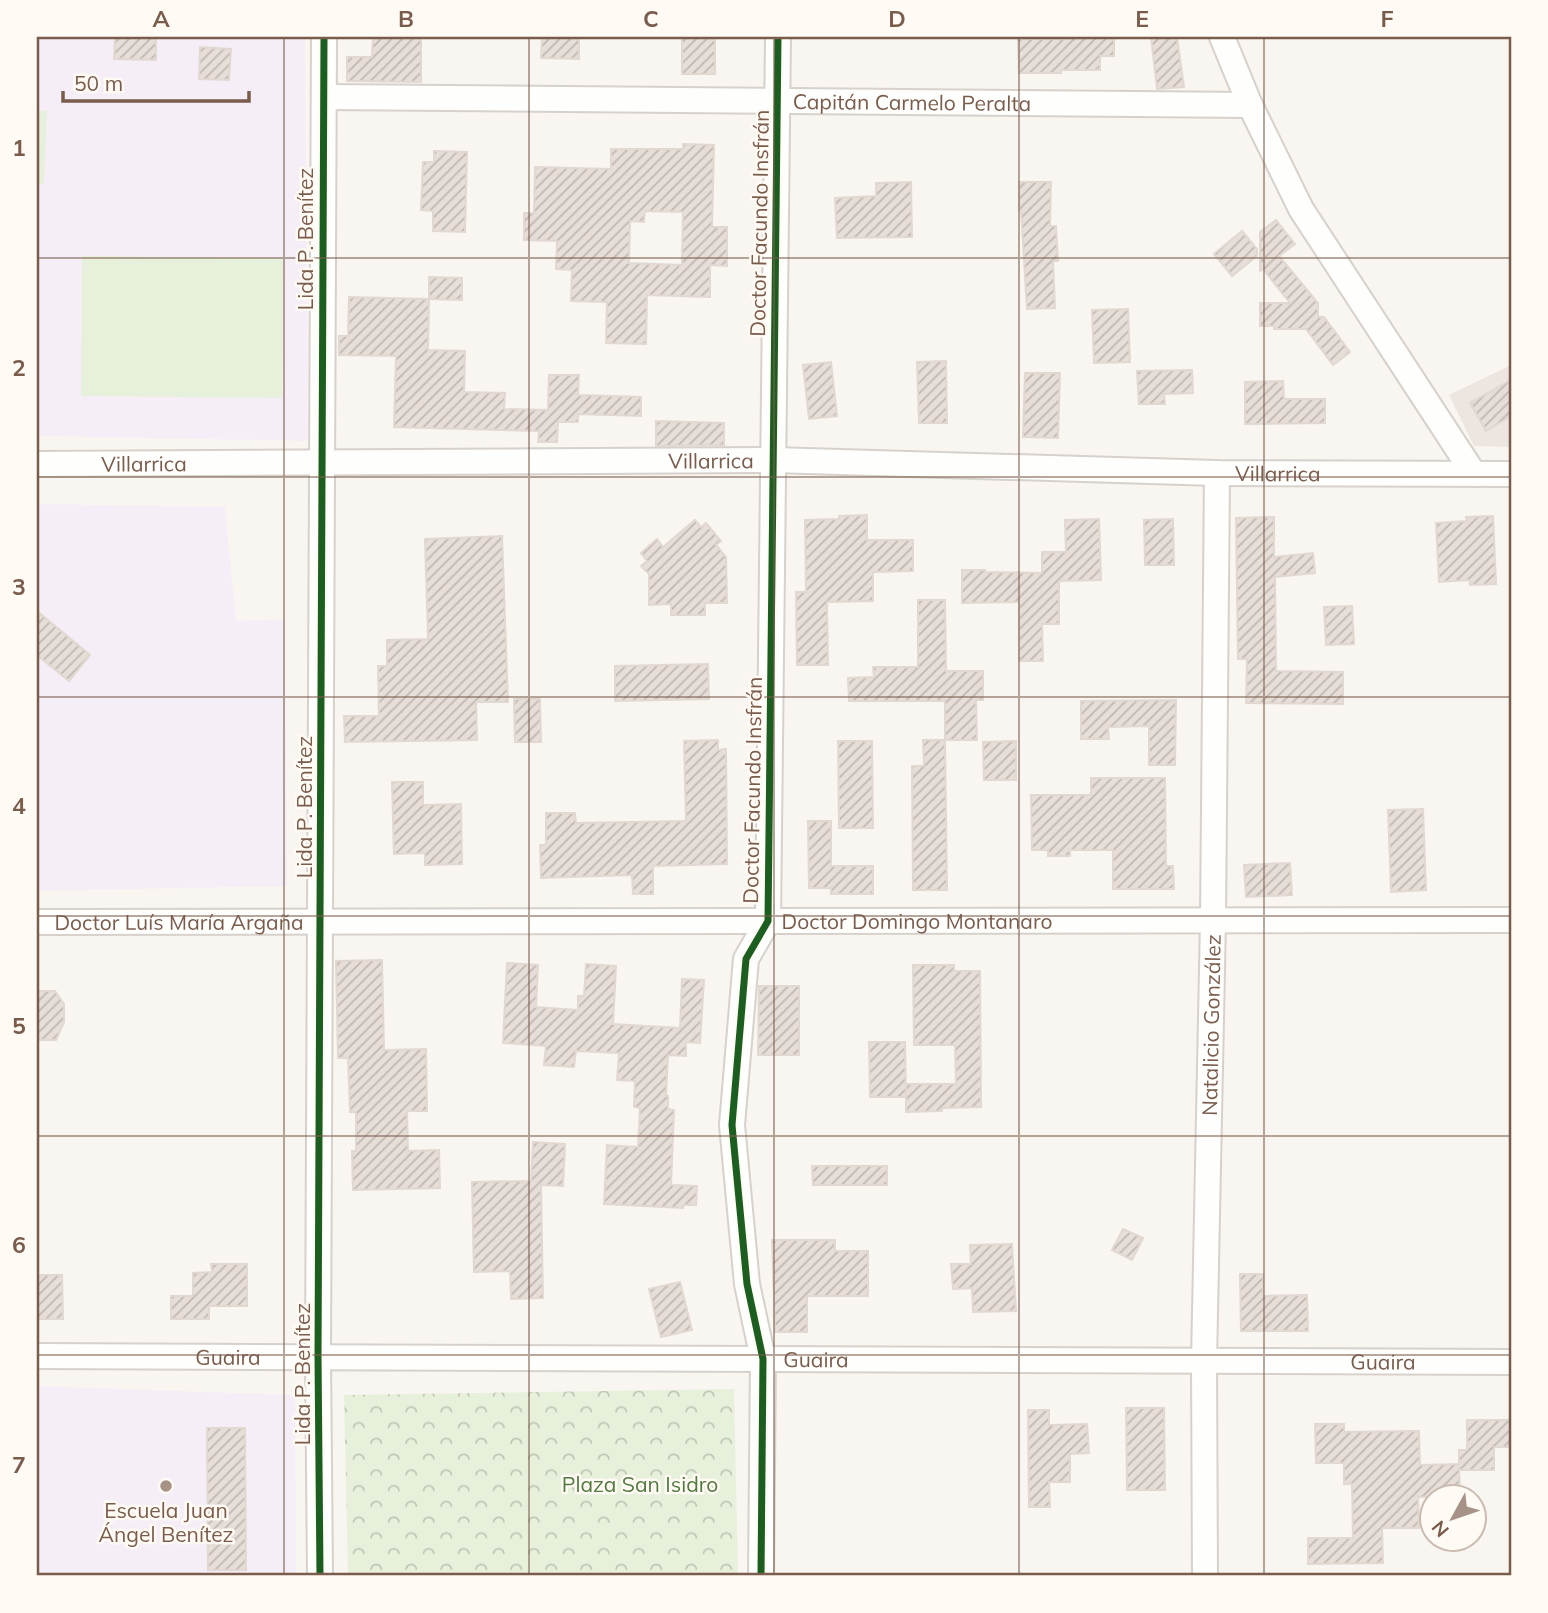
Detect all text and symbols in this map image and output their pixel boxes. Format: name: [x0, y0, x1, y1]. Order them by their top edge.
text: A: [152, 4, 170, 33]
text: B: [398, 4, 414, 33]
text: C: [643, 4, 659, 33]
text: D: [888, 4, 906, 33]
text: E: [1135, 4, 1149, 33]
text: F: [1380, 4, 1394, 33]
scale bar: [63, 60, 248, 104]
text: 50 m: [74, 70, 123, 96]
street label: Capitán Carmelo Peralta: [793, 88, 1031, 116]
street label: Doctor Facundo Insfrán: [744, 109, 774, 337]
text: 1: [12, 133, 26, 162]
street label: Lida P. Benítez: [292, 168, 318, 310]
text: 2: [12, 353, 26, 382]
street label: Villarrica: [668, 447, 754, 474]
street label: Villarrica: [101, 450, 187, 477]
street label: Villarrica: [1235, 460, 1321, 486]
text: 3: [12, 572, 26, 601]
street label: Doctor Facundo Insfrán: [737, 676, 767, 904]
street label: Lida P. Benítez: [291, 736, 317, 878]
text: 4: [12, 791, 26, 820]
street label: Doctor Domingo Montanaro: [782, 908, 1052, 934]
street label: Doctor Luís María Argaña: [54, 909, 304, 935]
street label: Natalicio González: [1196, 934, 1226, 1116]
text: 5: [12, 1011, 26, 1040]
text: 6: [12, 1230, 26, 1259]
street label: Lida P. Benítez: [289, 1303, 315, 1445]
street label: Guaira: [195, 1344, 261, 1370]
street label: Guaira: [783, 1346, 849, 1372]
street label: Guaira: [1350, 1348, 1416, 1375]
text: 7: [12, 1450, 26, 1479]
park label: Plaza San Isidro: [562, 1471, 718, 1497]
marker: Escuela Juan Ángel Benítez: [158, 1478, 174, 1494]
north arrow: [1418, 1484, 1488, 1554]
place label: Escuela Juan Ángel Benítez: [99, 1497, 233, 1547]
text: N: [1426, 1516, 1454, 1542]

